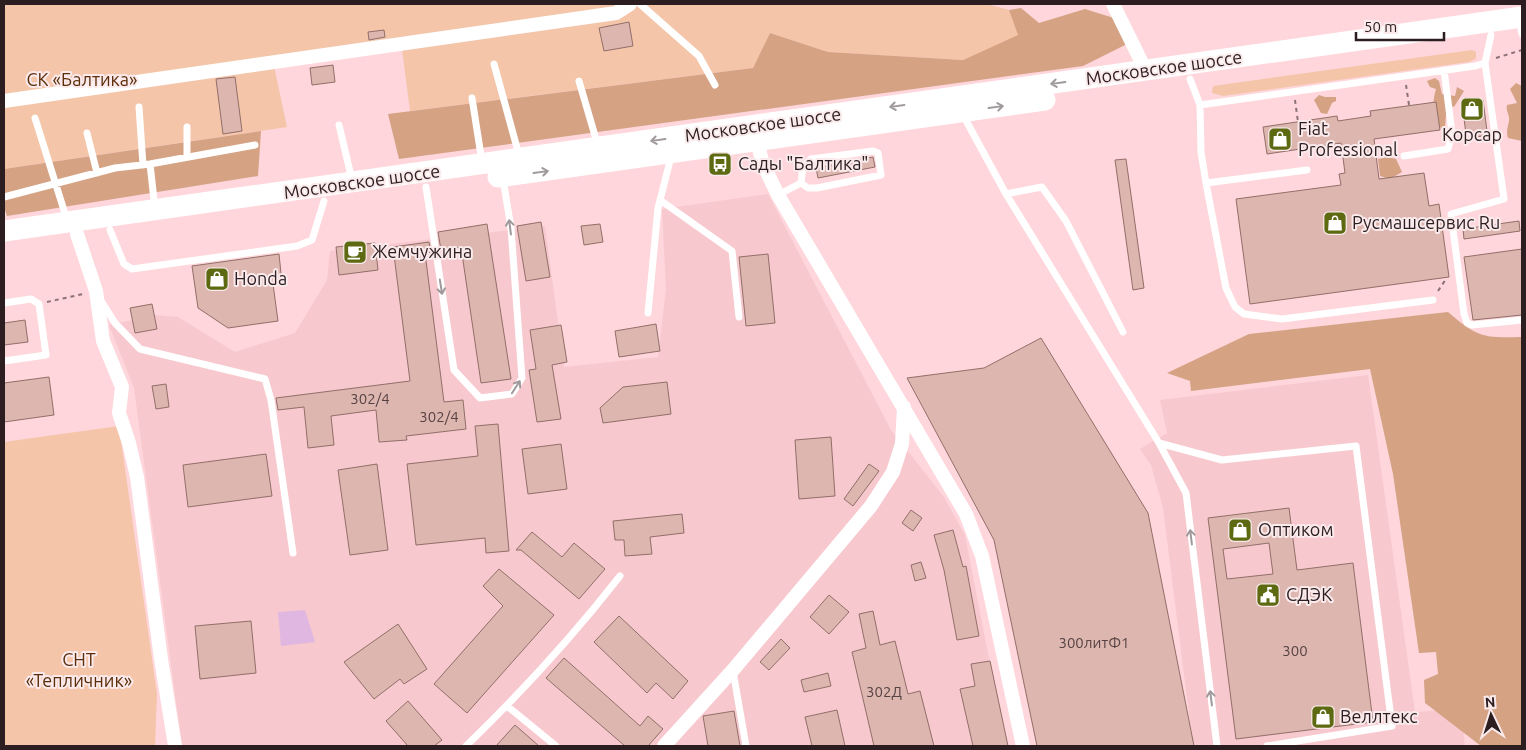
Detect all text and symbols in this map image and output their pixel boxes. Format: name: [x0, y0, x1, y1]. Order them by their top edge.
scale bar: [1356, 10, 1444, 42]
text: 50 m: [1364, 18, 1397, 35]
street label: Московское шоссе: [1084, 46, 1243, 88]
park label: СК «Балтика»: [26, 69, 138, 89]
one-way arrow: [1051, 78, 1067, 88]
shop icon: Корсар: [1459, 96, 1485, 122]
one-way arrow: [890, 101, 906, 111]
one-way arrow: [987, 102, 1003, 112]
street label: Московское шоссе: [683, 103, 842, 145]
place label: Fiat Professional: [1298, 118, 1398, 159]
place label: Корсар: [1442, 124, 1502, 144]
shop icon: Fiat Professional: [1267, 126, 1293, 152]
one-way arrow: [650, 135, 666, 145]
bus stop icon: Сады "Балтика": [707, 151, 733, 177]
place label: Сады "Балтика": [738, 153, 868, 173]
street label: Московское шоссе: [282, 160, 441, 202]
one-way arrow: [533, 166, 549, 176]
shop icon: Русмашсервис Ru: [1322, 210, 1348, 236]
place label: Русмашсервис Ru: [1352, 212, 1500, 232]
one-way arrow: [505, 219, 515, 235]
cafe icon: Жемчужина: [342, 239, 368, 265]
place label: Жемчужина: [372, 241, 472, 261]
shop icon: Honda: [204, 266, 230, 292]
place label: Honda: [234, 268, 287, 288]
one-way arrow: [436, 279, 446, 295]
one-way arrow: [511, 380, 522, 394]
house number: 302/4: [350, 390, 390, 407]
house number: 302/4: [419, 408, 459, 425]
shop icon: Оптиком: [1227, 517, 1253, 543]
place label: Оптиком: [1258, 519, 1333, 539]
one-way arrow: [1186, 529, 1196, 545]
public building icon: СДЭК: [1255, 582, 1281, 608]
place label: СДЭК: [1286, 584, 1332, 604]
house number: 300литФ1: [1058, 634, 1130, 651]
house number: 300: [1282, 642, 1308, 659]
park label: СНТ «Тепличник»: [26, 649, 132, 690]
house number: 302Д: [866, 683, 902, 700]
one-way arrow: [1206, 690, 1216, 706]
north arrow: [1466, 690, 1516, 740]
text: N: [1484, 694, 1496, 710]
shop icon: Веллтекс: [1310, 704, 1336, 730]
place label: Веллтекс: [1340, 706, 1418, 726]

